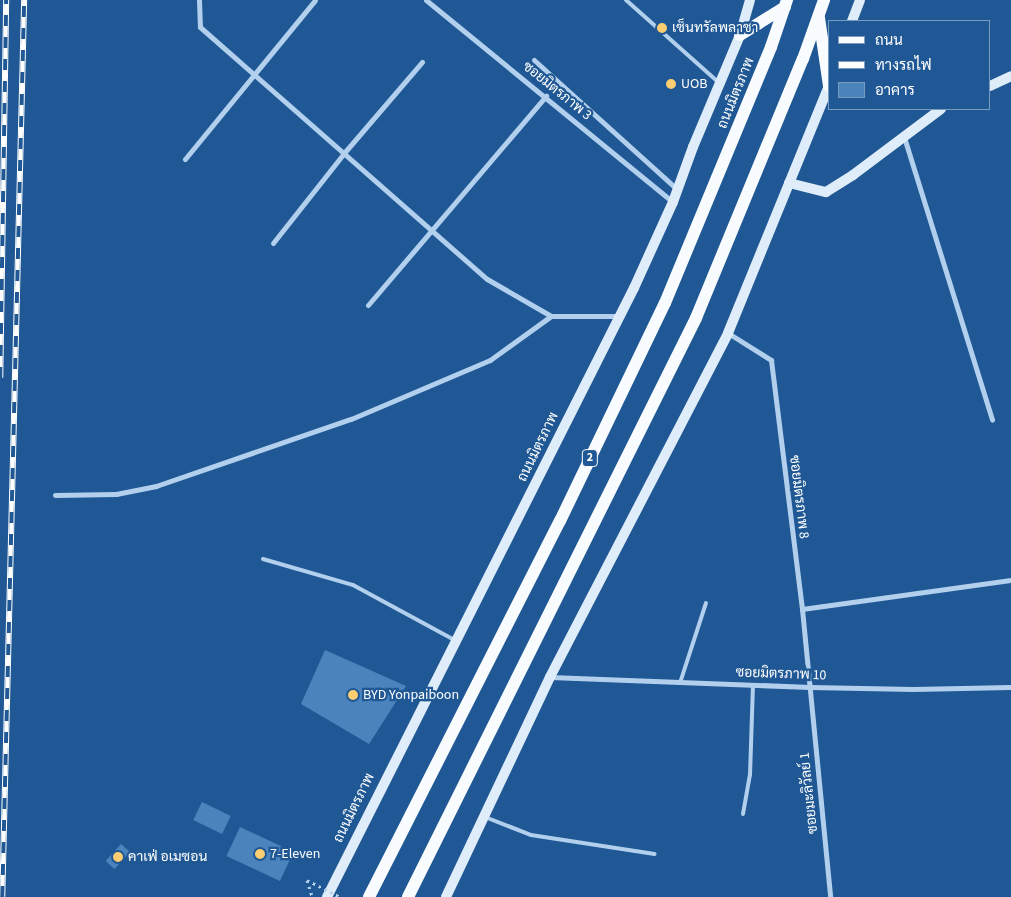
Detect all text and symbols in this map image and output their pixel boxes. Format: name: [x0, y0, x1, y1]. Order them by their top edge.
place label: เซ็นทรัลพลาซา: [672, 20, 758, 36]
legend: [828, 20, 991, 110]
marker: เซ็นทรัลพลาซา: [656, 22, 668, 34]
text: ถนน: [875, 30, 903, 51]
street label: ถนนมิตรภาพ: [714, 55, 758, 131]
text: ทางรถไฟ: [875, 55, 932, 76]
street label: ซอยมิตรภาพ 3: [519, 58, 595, 124]
place label: UOB: [681, 76, 708, 92]
marker: UOB: [665, 78, 677, 90]
text: อาคาร: [875, 80, 915, 101]
street label: ถนนมิตรภาพ: [514, 409, 562, 485]
road number: 2: [581, 448, 599, 468]
street label: ซอยมิตรภาพ 8: [786, 454, 812, 540]
street label: ซอยมิตรภาพ 10: [735, 664, 827, 684]
place label: BYD Yonpaiboon: [363, 687, 459, 703]
marker: BYD Yonpaiboon: [347, 689, 359, 701]
street label: ซอยมะลิวัลย์ 1: [796, 751, 822, 835]
street label: ถนนมิตรภาพ: [330, 770, 378, 846]
place label: 7-Eleven: [270, 846, 320, 862]
marker: 7-Eleven: [254, 848, 266, 860]
place label: คาเฟ่ อเมซอน: [128, 849, 207, 865]
marker: คาเฟ่ อเมซอน: [112, 851, 124, 863]

